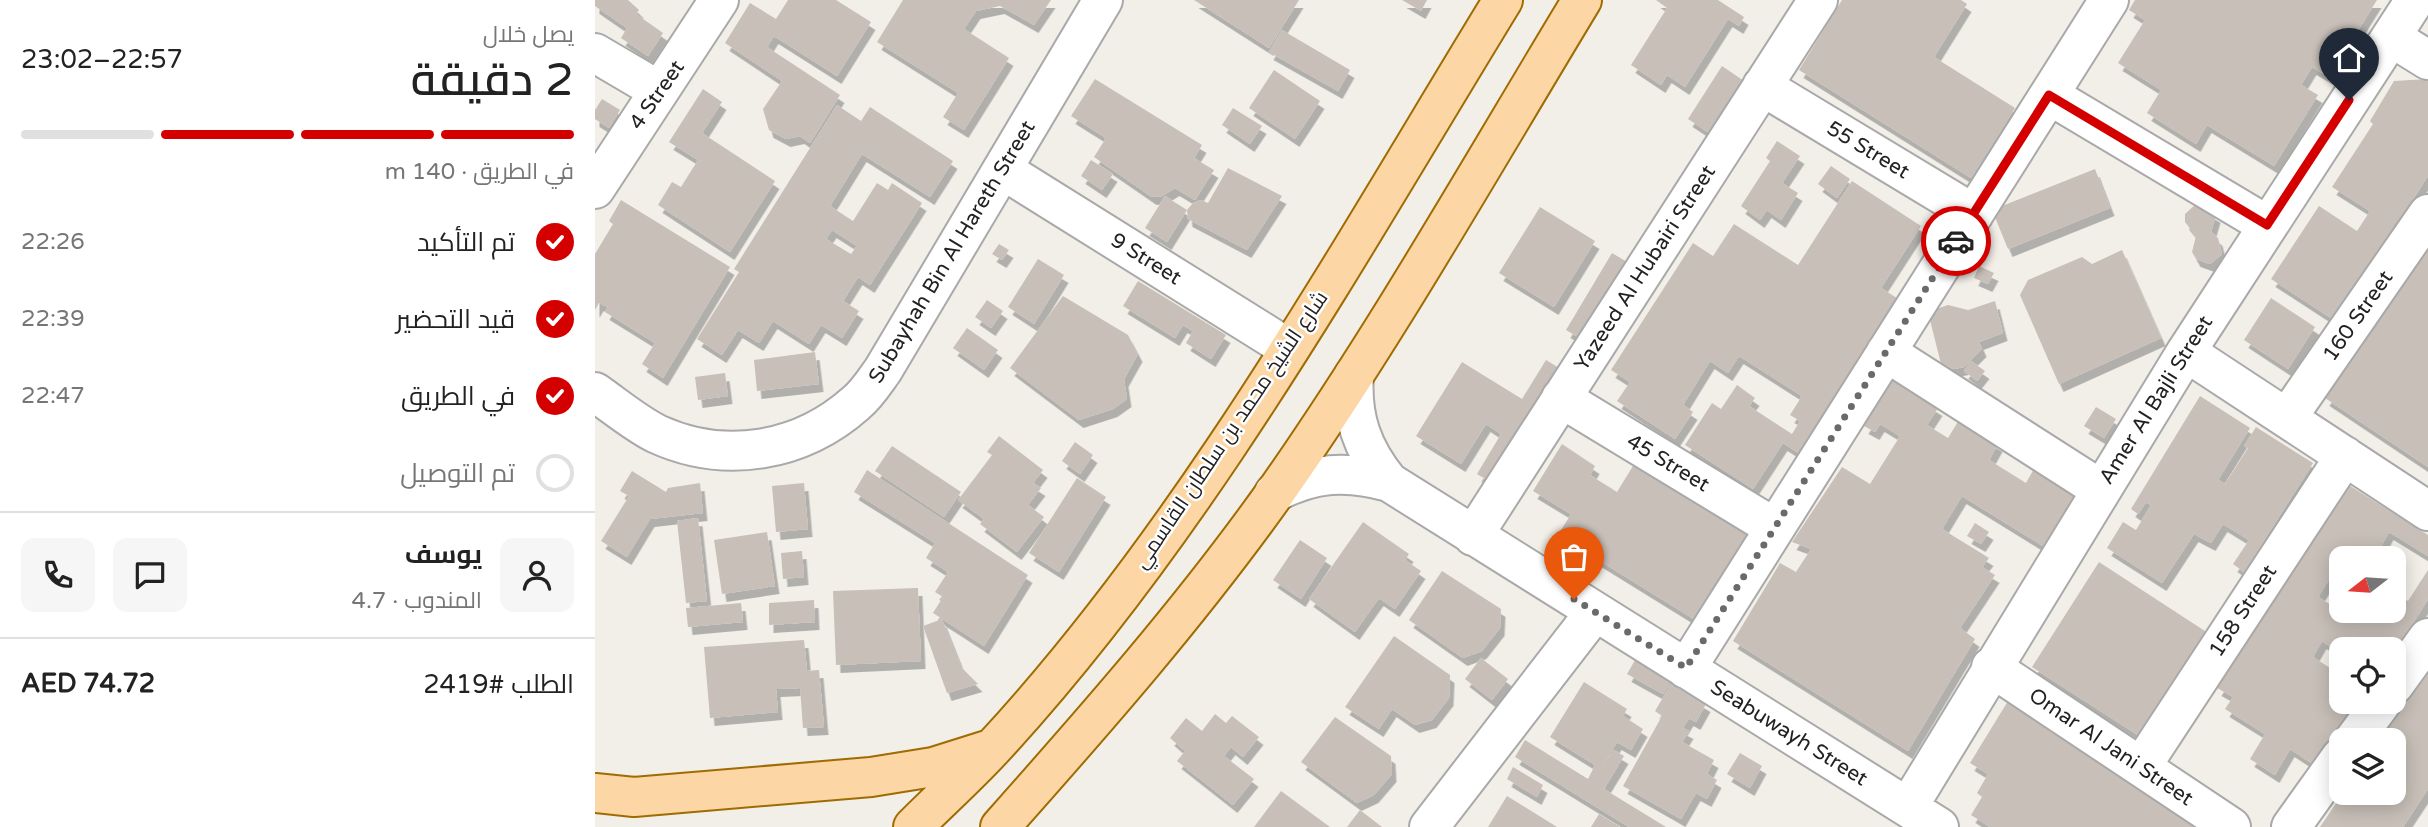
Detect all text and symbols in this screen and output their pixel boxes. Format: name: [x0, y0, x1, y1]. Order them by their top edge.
text: يصل خلال: [483, 21, 574, 49]
pin: [2319, 28, 2379, 100]
icon: home: [2330, 39, 2368, 77]
text: 22:57–23:02: [21, 44, 183, 75]
text: 2 دقيقة: [411, 53, 574, 108]
street label: 4 Street: [624, 56, 690, 134]
street label: Subayhah Bin Al Hareth Street: [863, 116, 1041, 388]
street label: 55 Street: [1822, 116, 1914, 184]
text: في الطريق · 140 m: [385, 158, 574, 186]
street label: Yazeed Al Hubairi Street: [1569, 161, 1721, 375]
courier: [1921, 206, 1991, 276]
icon: car: [1937, 222, 1975, 260]
icon: check: [536, 223, 574, 261]
text: تم التأكيد: [417, 227, 515, 258]
text: 22:26: [21, 228, 85, 256]
street label: 9 Street: [1106, 228, 1186, 290]
street label: 160 Street: [2318, 266, 2398, 366]
street label: شارع الشيخ محمد بن سلطان القاسمي: [1129, 286, 1336, 575]
icon: check: [536, 300, 574, 338]
text: قيد التحضير: [396, 304, 515, 335]
text: 22:39: [21, 305, 85, 333]
street label: Amer Al Bajli Street: [2094, 311, 2218, 489]
icon: check: [536, 377, 574, 415]
text: في الطريق: [401, 381, 515, 412]
text: 22:47: [21, 382, 85, 410]
street label: 45 Street: [1622, 429, 1714, 497]
text: تم التوصيل: [400, 458, 515, 489]
pin: [1544, 527, 1604, 599]
button: phone: [21, 538, 95, 612]
button: chat: [113, 538, 187, 612]
button: person: [500, 538, 574, 612]
icon: bag: [1555, 538, 1593, 576]
text: يوسف: [405, 539, 482, 570]
north arrow: [2329, 546, 2406, 623]
map controls: [2329, 546, 2406, 805]
street label: 158 Street: [2204, 560, 2282, 662]
text: المندوب · 4.7: [352, 587, 482, 615]
button: locate: [2329, 637, 2406, 714]
text: AED 74.72: [21, 668, 155, 699]
text: الطلب #2419: [423, 669, 574, 700]
street label: Seabuwayh Street: [1706, 675, 1872, 791]
street label: Omar Al Jani Street: [2024, 683, 2198, 811]
button: layers: [2329, 728, 2406, 805]

